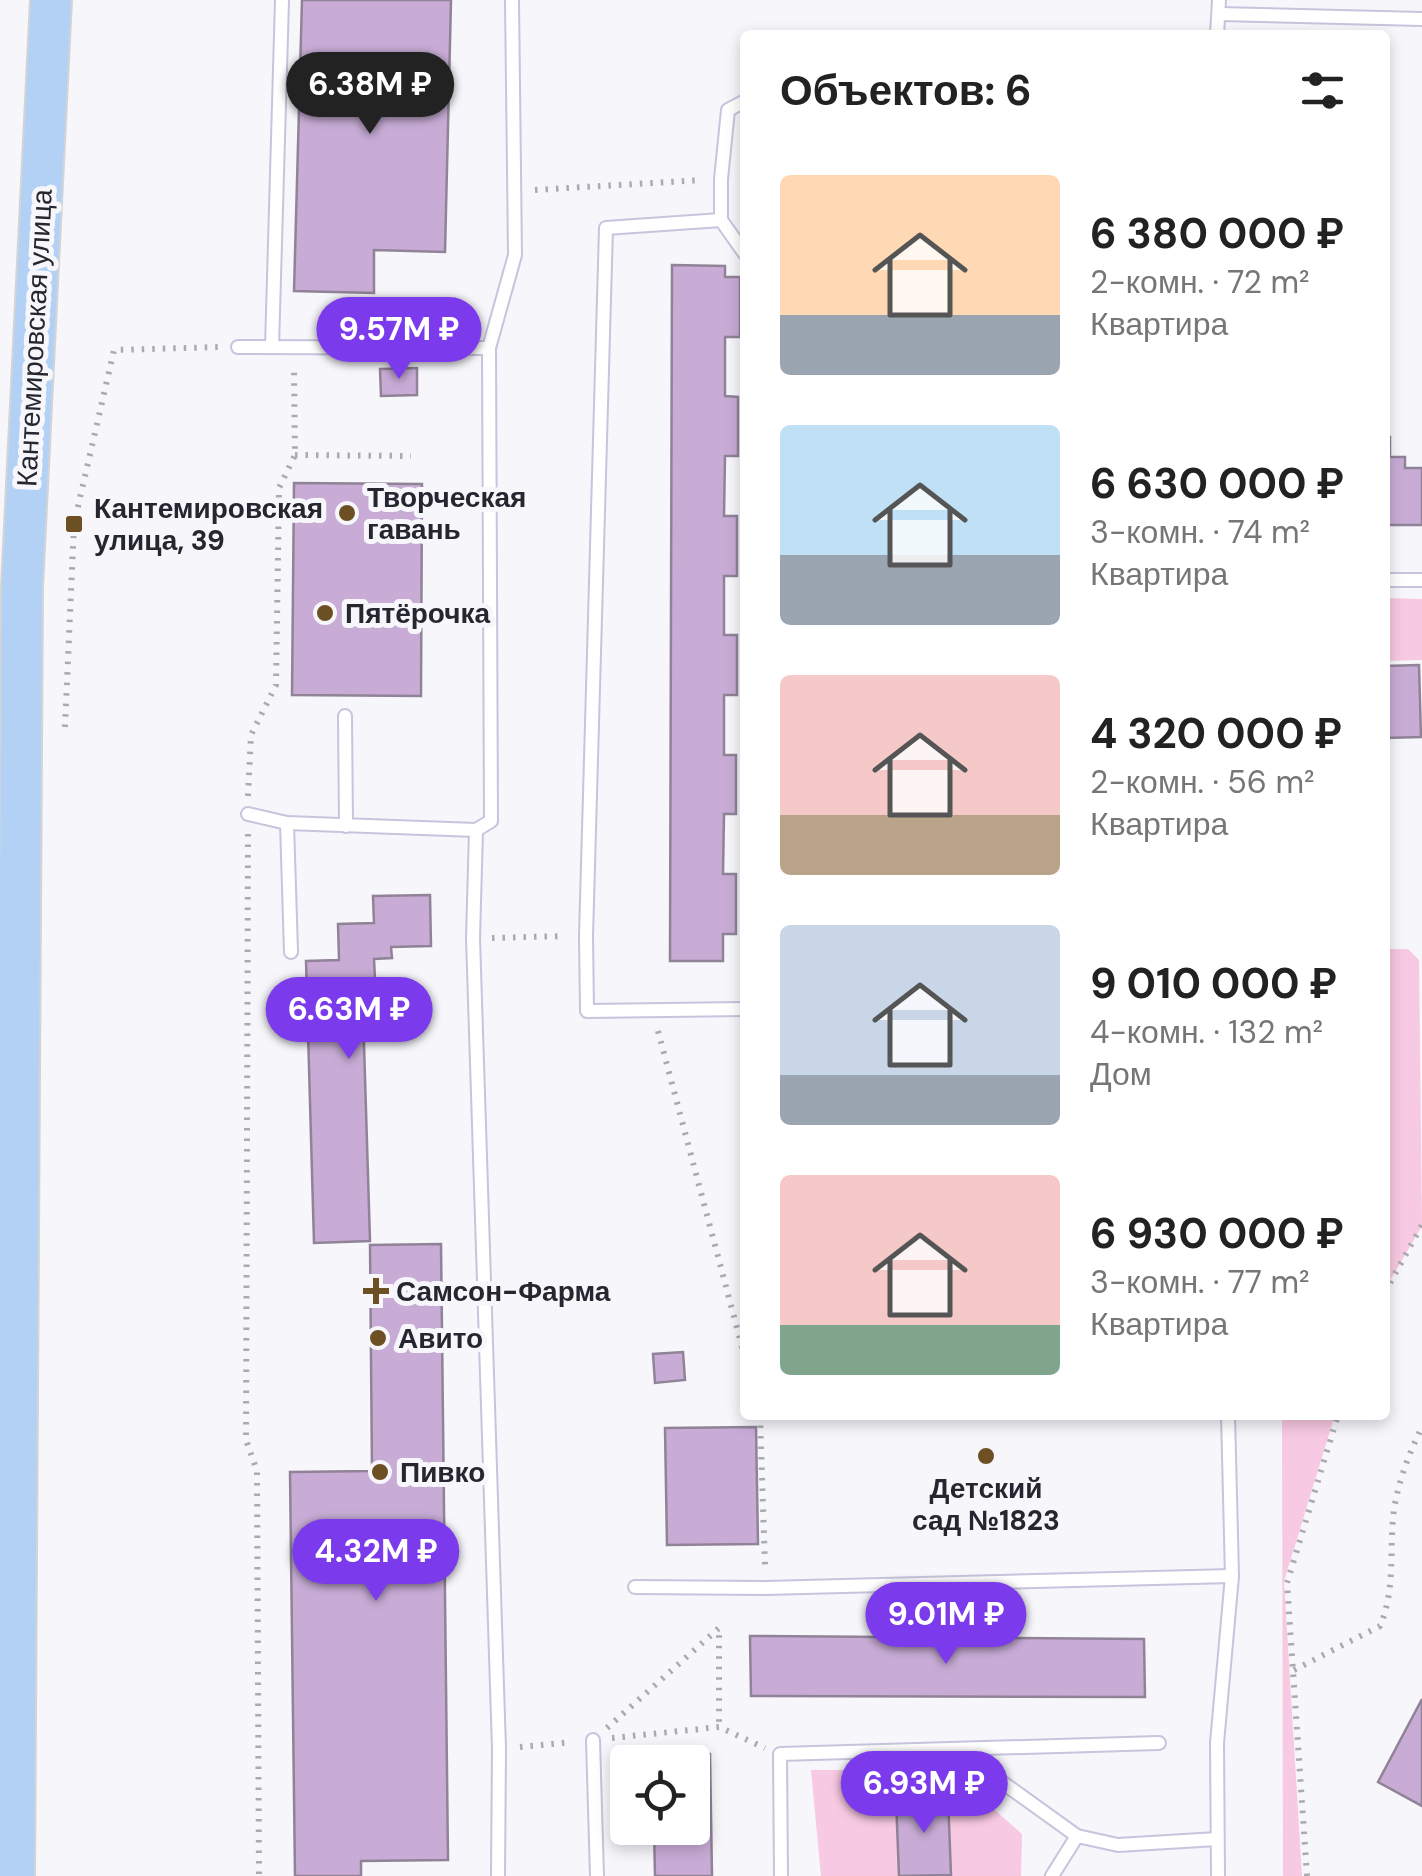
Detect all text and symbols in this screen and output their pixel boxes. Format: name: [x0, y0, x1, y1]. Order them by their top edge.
pin: 6.38M ₽: [278, 52, 462, 137]
text: 6.38M ₽: [308, 63, 432, 105]
text: Объектов: 6: [780, 63, 1032, 118]
icon: filters: [1295, 63, 1350, 118]
street label: Кантемировская улица: [8, 188, 61, 488]
text: 6 380 000 ₽: [1090, 206, 1344, 261]
icon: home: [860, 215, 980, 335]
text: 2-комн. · 72 m²: [1090, 261, 1310, 303]
pin: 9.57M ₽: [307, 297, 491, 382]
text: Квартира: [1090, 303, 1228, 345]
text: 9.57M ₽: [338, 308, 460, 350]
text: 6 630 000 ₽: [1090, 456, 1344, 511]
icon: home: [860, 465, 980, 585]
place label: Творческая гавань: [367, 479, 526, 548]
place label: Кантемировская улица, 39: [94, 490, 323, 559]
marker: Творческая гавань: [336, 502, 358, 524]
text: 3-комн. · 74 m²: [1090, 511, 1310, 553]
marker: Кантемировская улица, 39: [63, 513, 85, 535]
text: Квартира: [1090, 553, 1228, 595]
place label: Пятёрочка: [345, 595, 491, 632]
marker: Пятёрочка: [314, 602, 336, 624]
text: 4 320 000 ₽: [1090, 706, 1342, 761]
icon: home: [860, 715, 980, 835]
text: 2-комн. · 56 m²: [1090, 761, 1314, 803]
text: Квартира: [1090, 803, 1228, 845]
text: 9 010 000 ₽: [1090, 956, 1337, 1011]
icon: home: [860, 965, 980, 1085]
pin: 6.63M ₽: [257, 977, 441, 1062]
text: 6.63M ₽: [288, 988, 410, 1030]
text: 4-комн. · 132 m²: [1090, 1011, 1323, 1053]
text: Дом: [1090, 1053, 1152, 1095]
text: 6 930 000 ₽: [1090, 1206, 1344, 1261]
icon: home: [860, 1215, 980, 1335]
text: 3-комн. · 77 m²: [1090, 1261, 1310, 1303]
place label: Самсон-Фарма: [396, 1273, 611, 1310]
marker: Самсон-Фарма: [365, 1280, 387, 1302]
text: Квартира: [1090, 1303, 1228, 1345]
place label: Авито: [398, 1320, 483, 1357]
marker: Авито: [367, 1327, 389, 1349]
marker: Детский сад №1823: [975, 1445, 997, 1467]
place label: Пивко: [400, 1454, 485, 1491]
marker: Пивко: [369, 1461, 391, 1483]
place label: Детский сад №1823: [912, 1470, 1060, 1539]
pin: 4.32M ₽: [284, 1519, 468, 1604]
text: 4.32M ₽: [314, 1530, 438, 1572]
pin: 9.01M ₽: [854, 1582, 1038, 1667]
text: 9.01M ₽: [887, 1593, 1005, 1635]
map controls: [610, 1745, 710, 1845]
button: locate: [610, 1745, 710, 1845]
pin: 6.93M ₽: [832, 1751, 1016, 1836]
text: 6.93M ₽: [863, 1762, 985, 1804]

